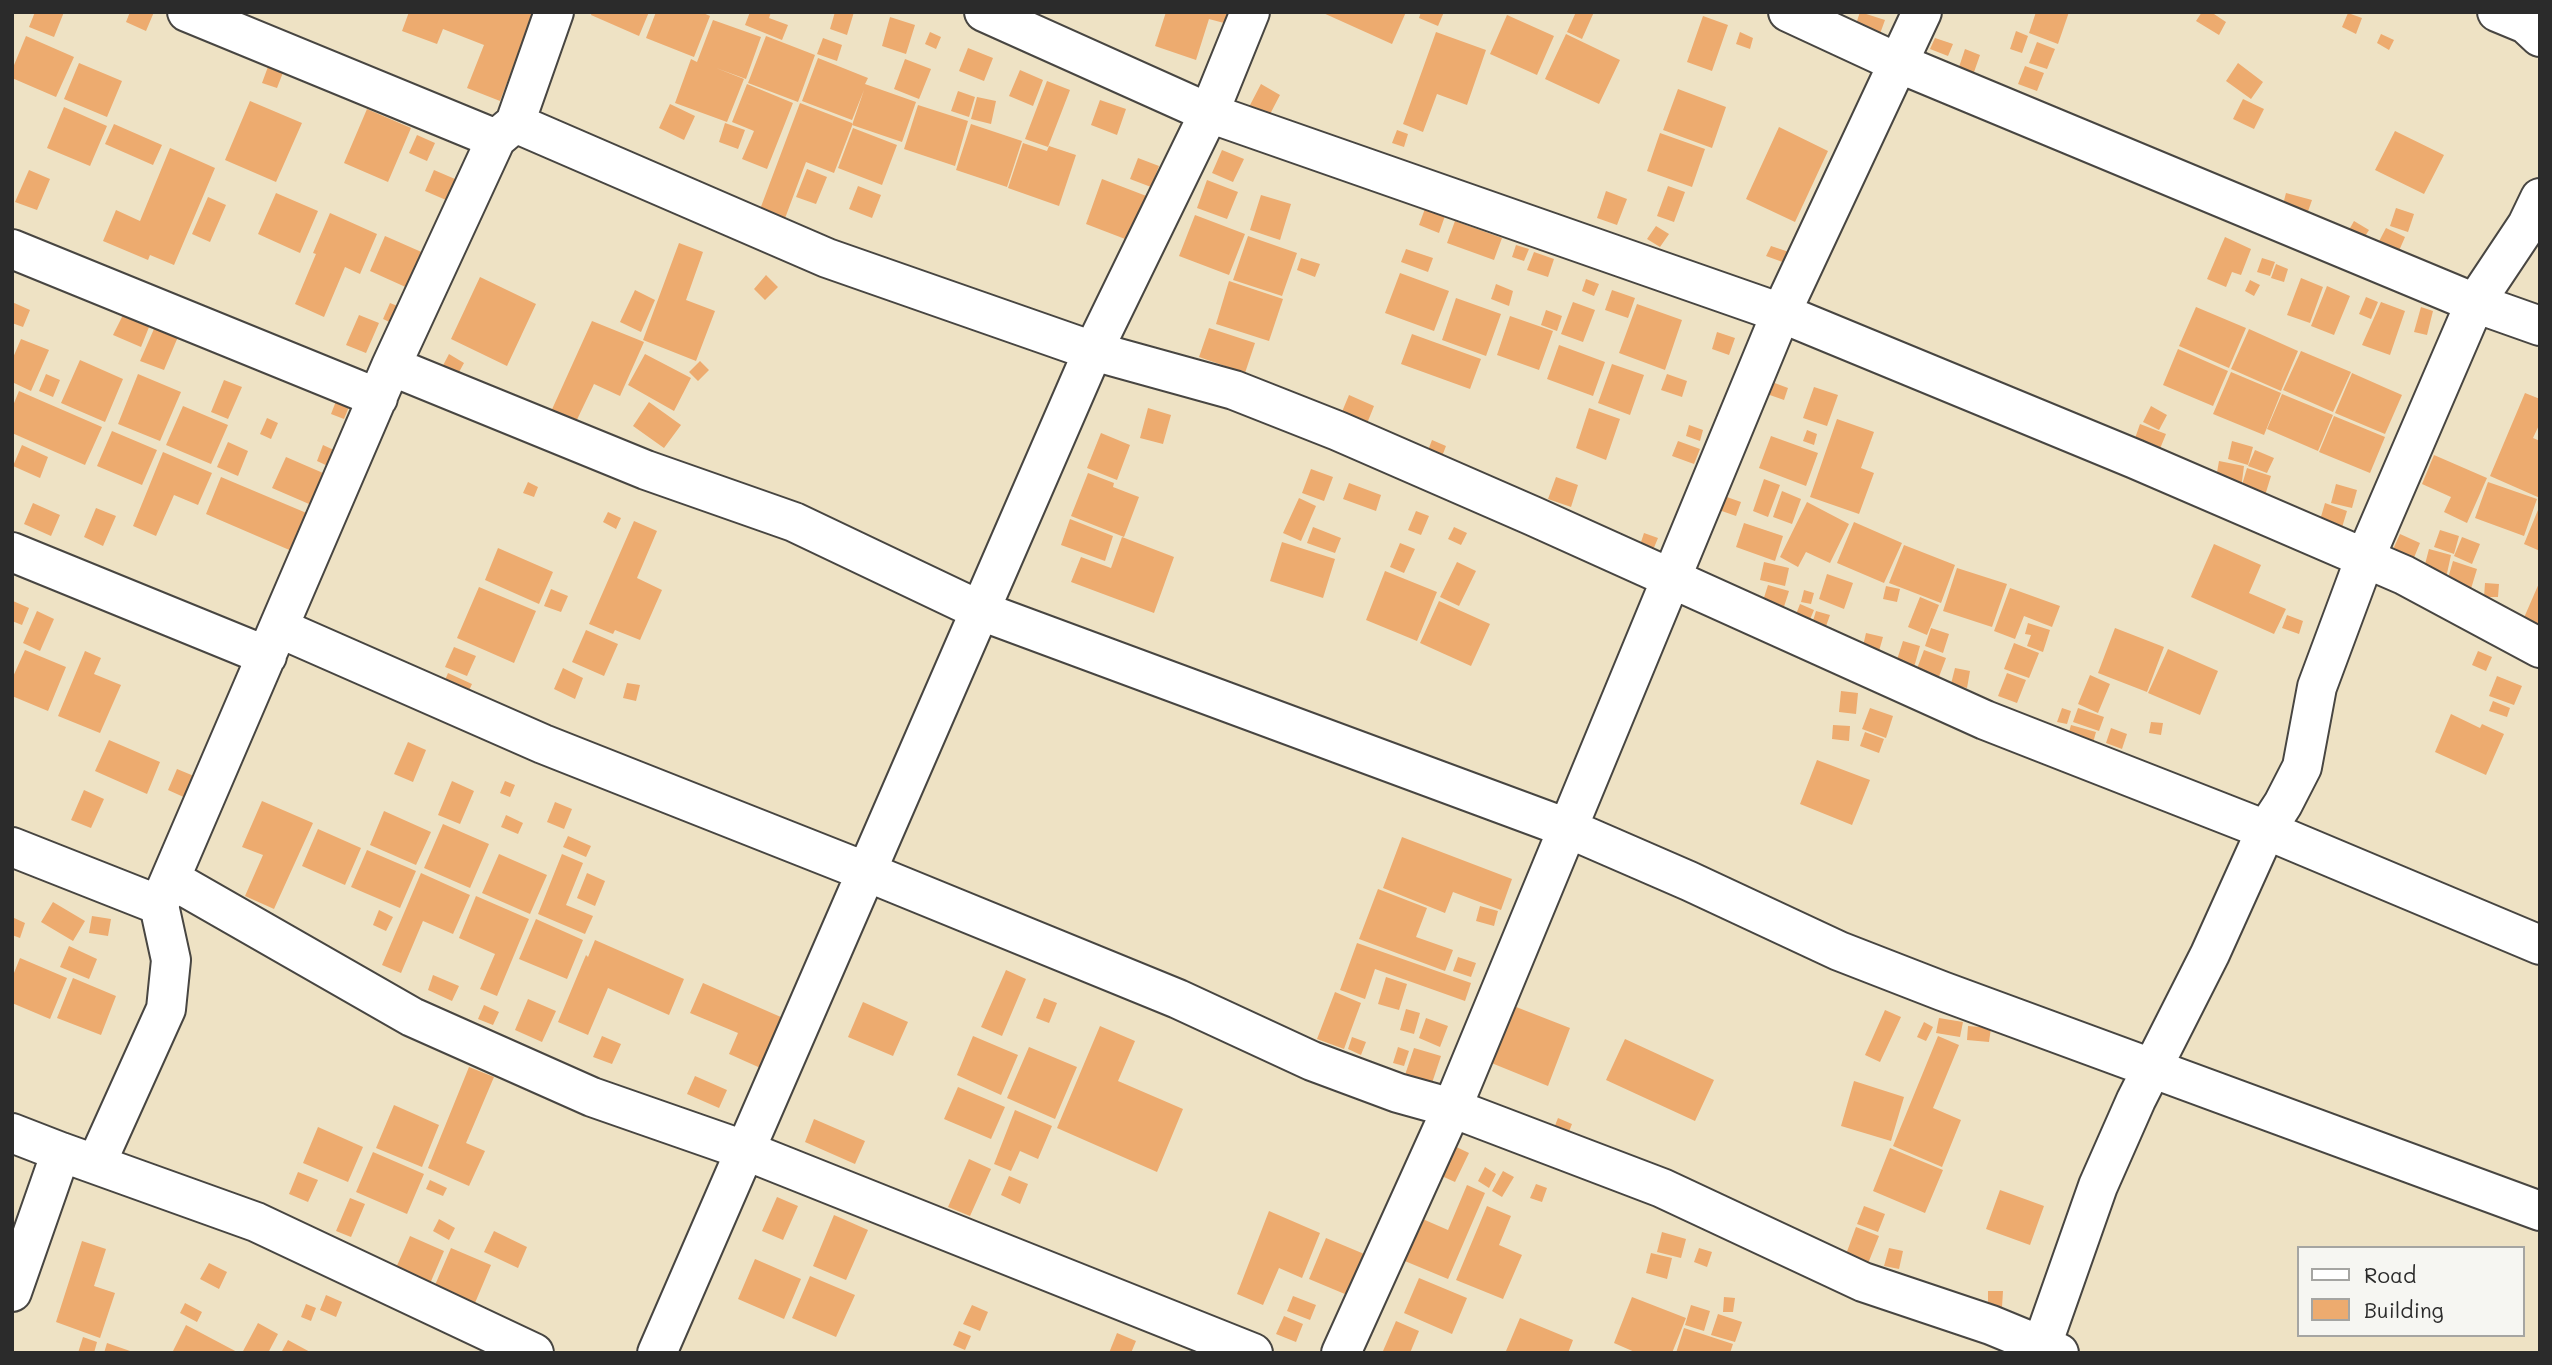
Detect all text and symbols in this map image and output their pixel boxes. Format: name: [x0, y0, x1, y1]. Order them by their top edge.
legend: [2296, 1246, 2524, 1337]
text: Road: [2364, 1261, 2416, 1288]
text: Building: [2364, 1296, 2444, 1323]

